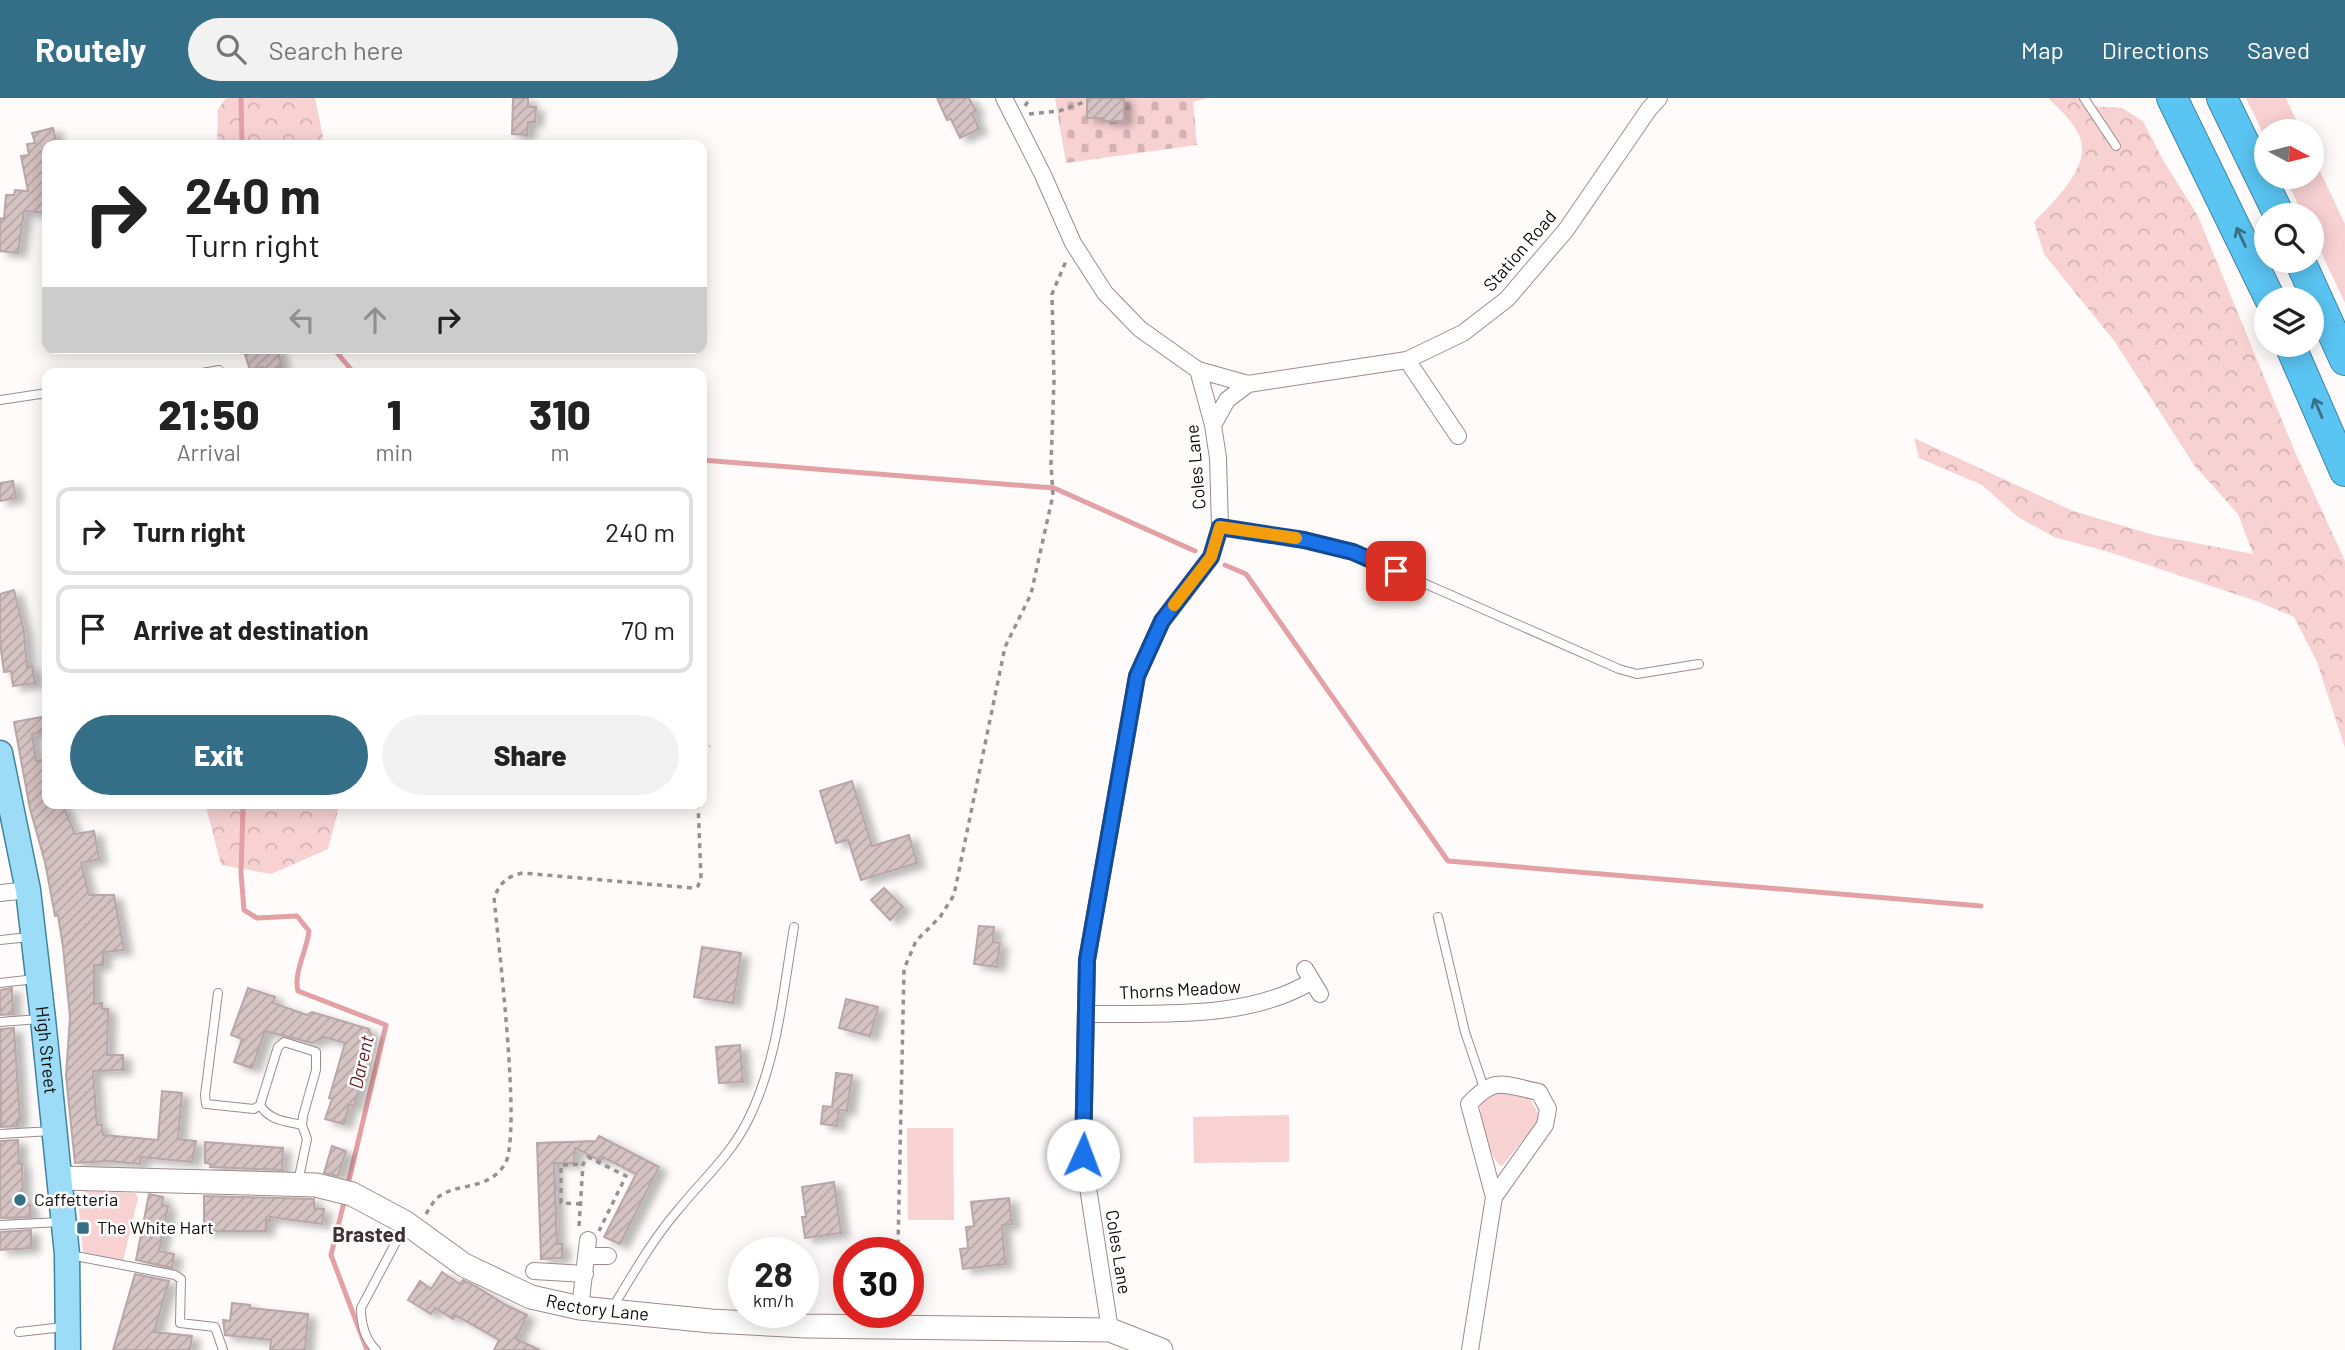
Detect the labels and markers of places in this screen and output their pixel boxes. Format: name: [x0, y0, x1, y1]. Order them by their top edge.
pin: [1366, 541, 1426, 601]
place label: Caffetteria: [34, 1188, 118, 1210]
marker: Caffetteria: [12, 1192, 28, 1208]
place label: The White Hart: [97, 1216, 214, 1238]
marker: The White Hart: [75, 1220, 91, 1236]

